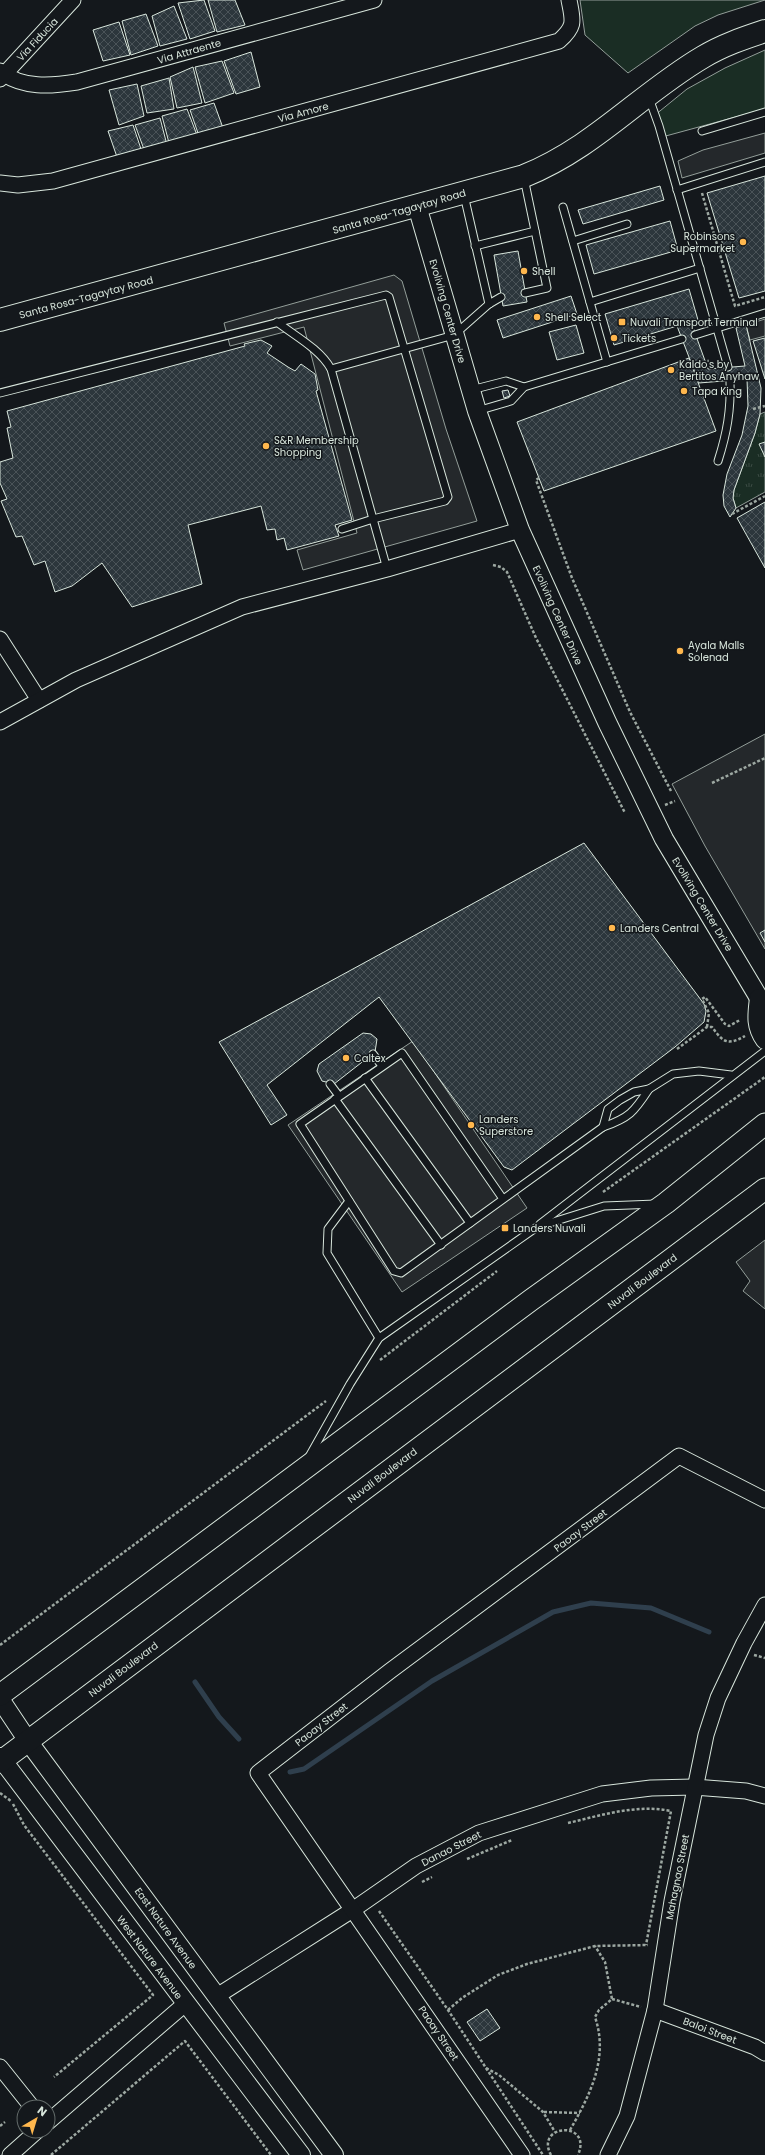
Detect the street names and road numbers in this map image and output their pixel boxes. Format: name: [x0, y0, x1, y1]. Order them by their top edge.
street label: Via Fiducia: [13, 14, 61, 64]
street label: Via Attraente: [156, 35, 223, 68]
street label: Via Amore: [276, 99, 330, 126]
street label: Santa Rosa-Tagaytay Road: [331, 185, 468, 238]
street label: Evoliving Center Drive: [425, 257, 470, 365]
street label: Santa Rosa-Tagaytay Road: [17, 272, 155, 323]
street label: Evoliving Center Drive: [529, 563, 586, 667]
street label: Evoliving Center Drive: [668, 854, 737, 954]
street label: Nuvali Boulevard: [604, 1250, 680, 1313]
street label: Nuvali Boulevard: [344, 1444, 420, 1507]
street label: Paoay Street: [551, 1505, 610, 1555]
street label: Nuvali Boulevard: [85, 1638, 161, 1701]
street label: Paoay Street: [292, 1699, 351, 1750]
street label: Danao Street: [419, 1827, 484, 1870]
street label: Mahagnao Street: [662, 1833, 693, 1921]
street label: East Nature Avenue: [131, 1884, 200, 1972]
street label: West Nature Avenue: [113, 1912, 186, 2002]
street label: Paoay Street: [415, 2003, 463, 2064]
street label: Baloi Street: [681, 2013, 739, 2048]

